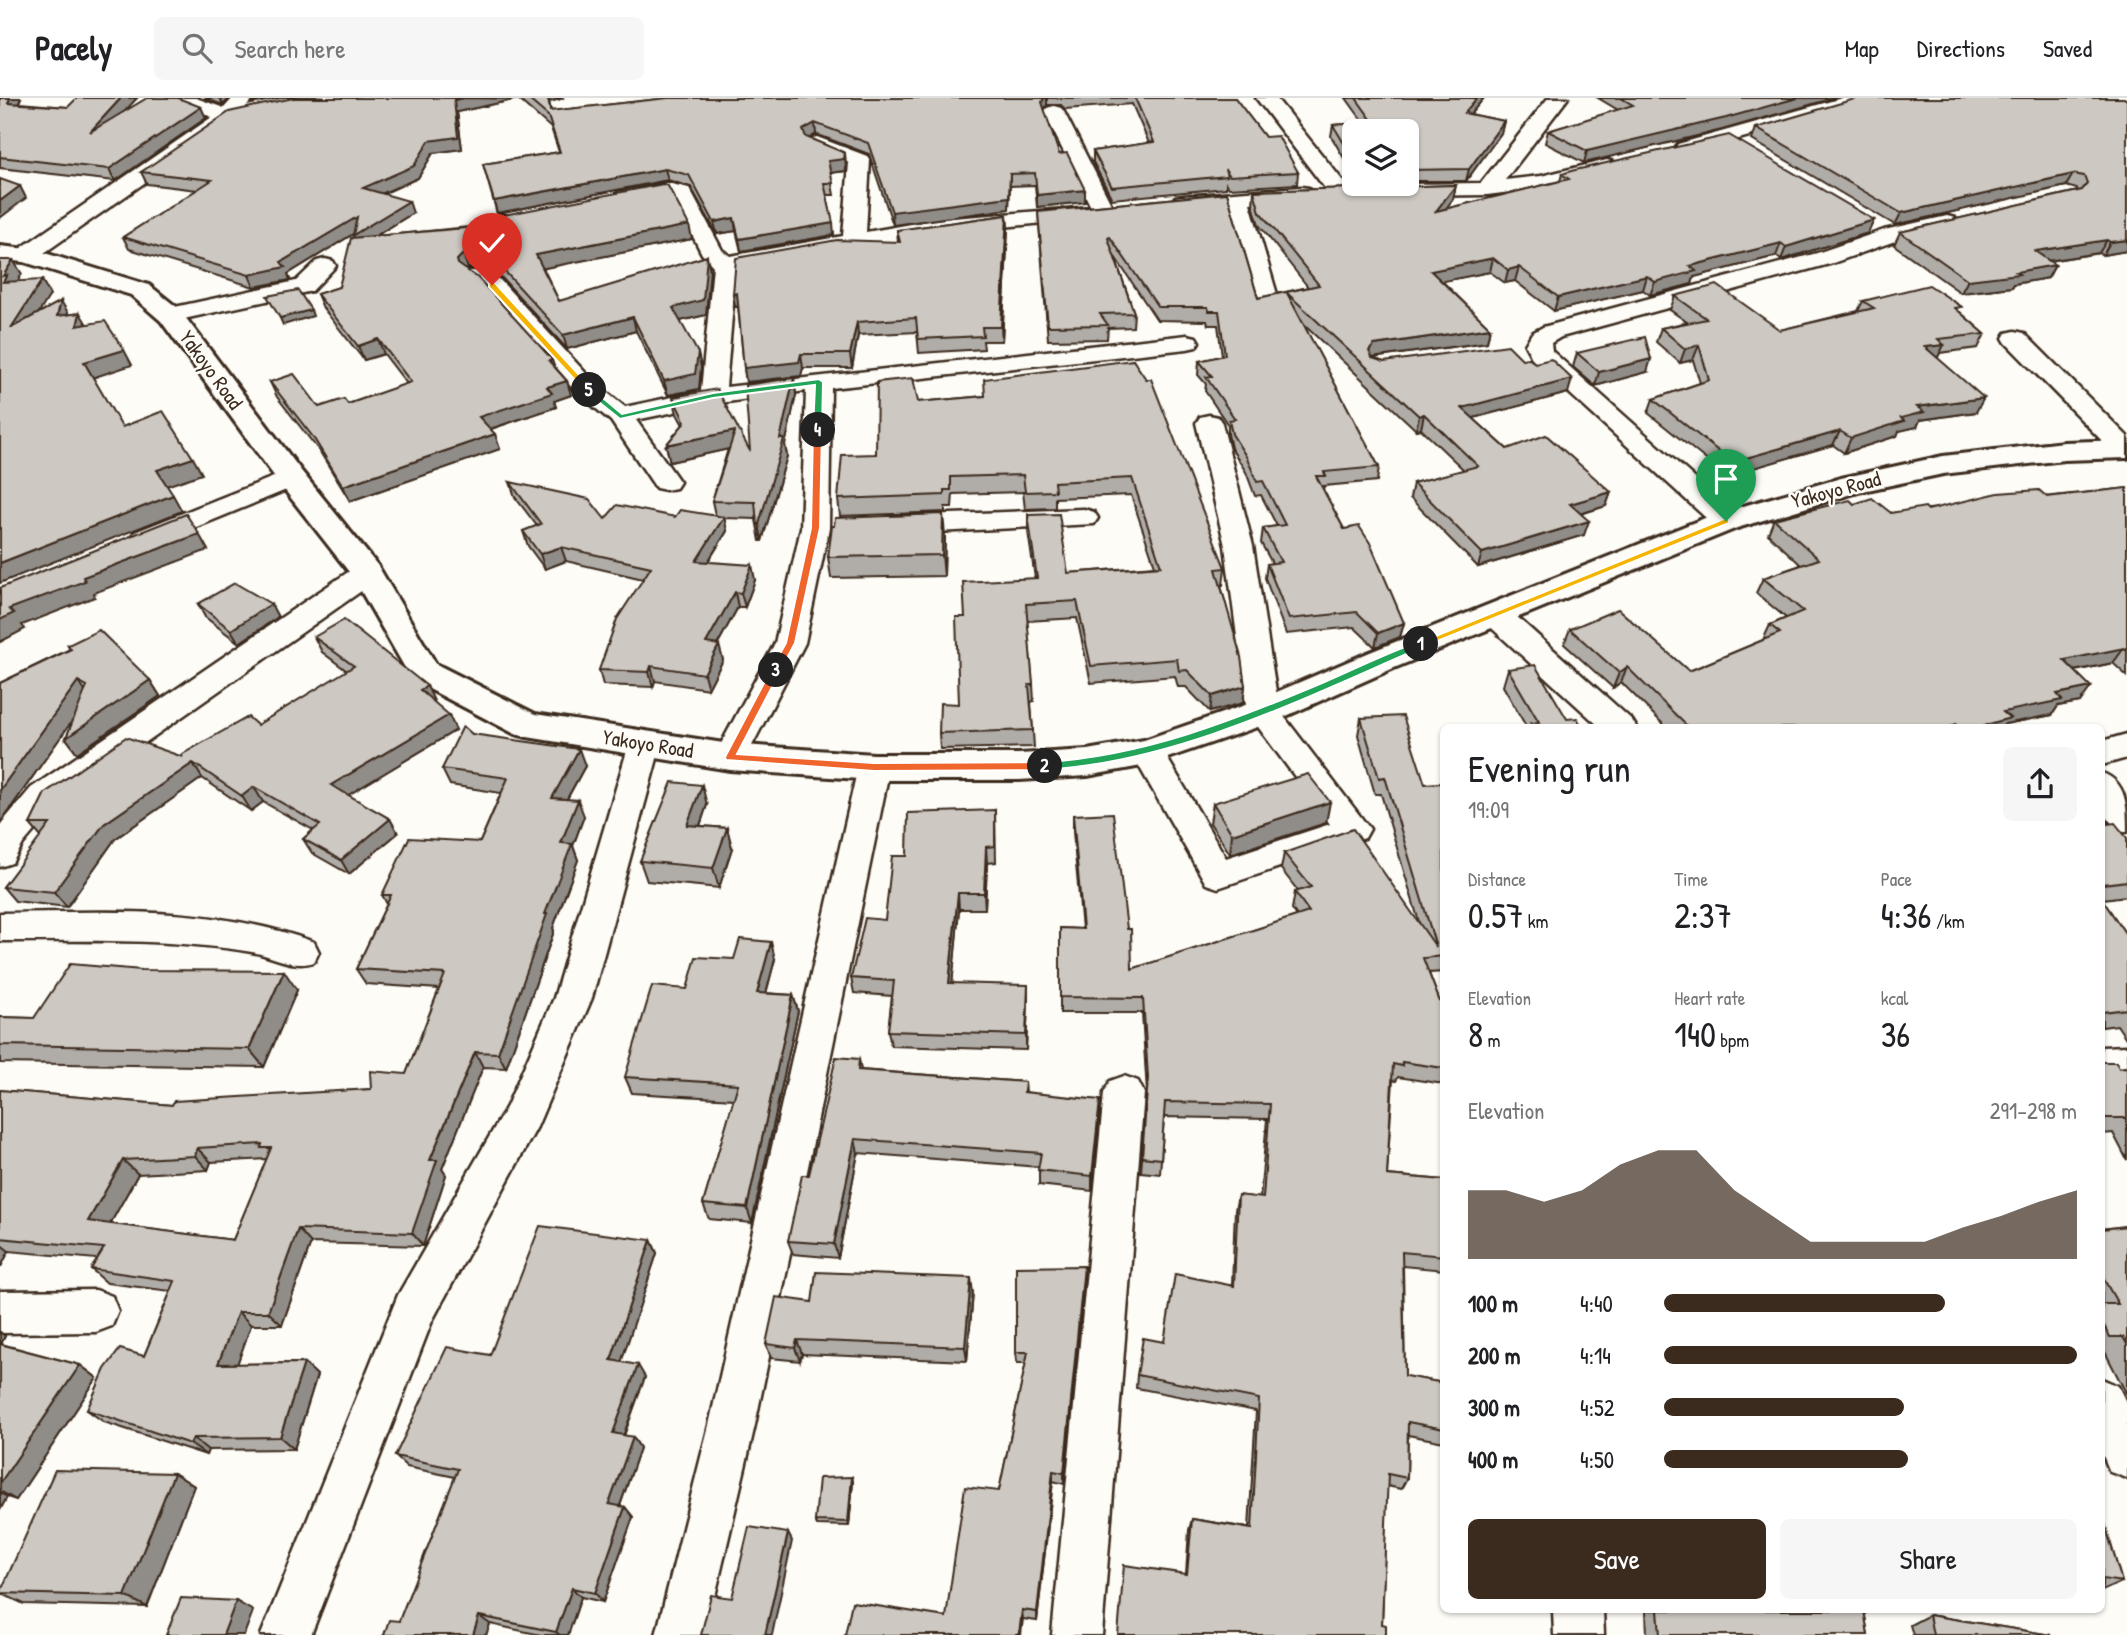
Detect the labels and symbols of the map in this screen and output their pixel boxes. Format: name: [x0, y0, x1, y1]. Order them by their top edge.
pin: [462, 213, 522, 285]
street label: Yakoyo Road: [173, 324, 250, 415]
pin: 5: [572, 372, 606, 408]
pin: 4: [800, 412, 836, 448]
pin: [1696, 449, 1756, 521]
street label: Yakoyo Road: [1788, 464, 1884, 515]
pin: 1: [1404, 626, 1438, 662]
pin: 3: [758, 652, 794, 688]
street label: Yakoyo Road: [601, 722, 695, 765]
pin: 2: [1028, 748, 1062, 784]

